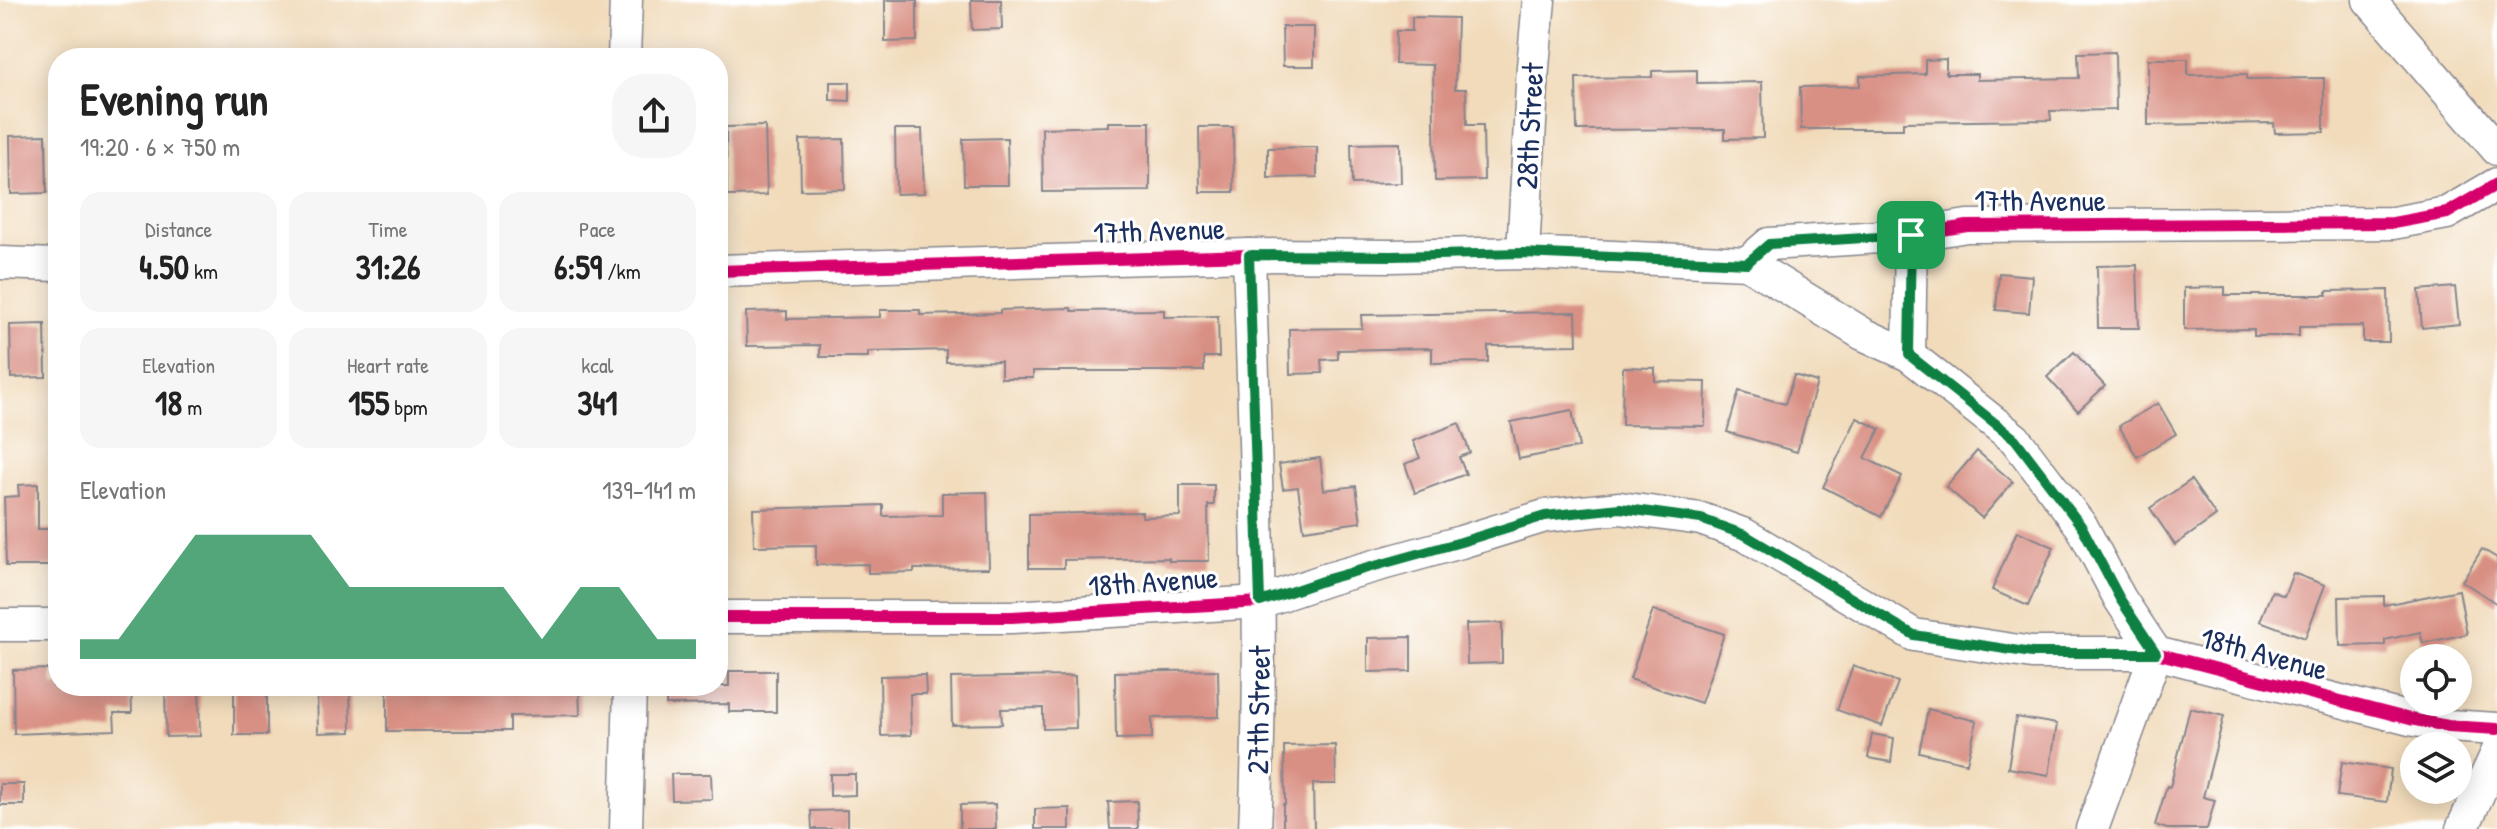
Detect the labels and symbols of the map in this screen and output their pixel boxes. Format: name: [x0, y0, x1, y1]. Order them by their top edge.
street label: 28th Street: [1506, 61, 1552, 190]
street label: 17th Avenue: [1974, 180, 2106, 220]
pin: [1877, 201, 1945, 269]
street label: 17th Avenue: [1092, 208, 1226, 252]
street label: 18th Avenue: [1087, 557, 1219, 605]
street label: 18th Avenue: [2196, 617, 2332, 689]
street label: 27th Street: [1237, 645, 1279, 775]

